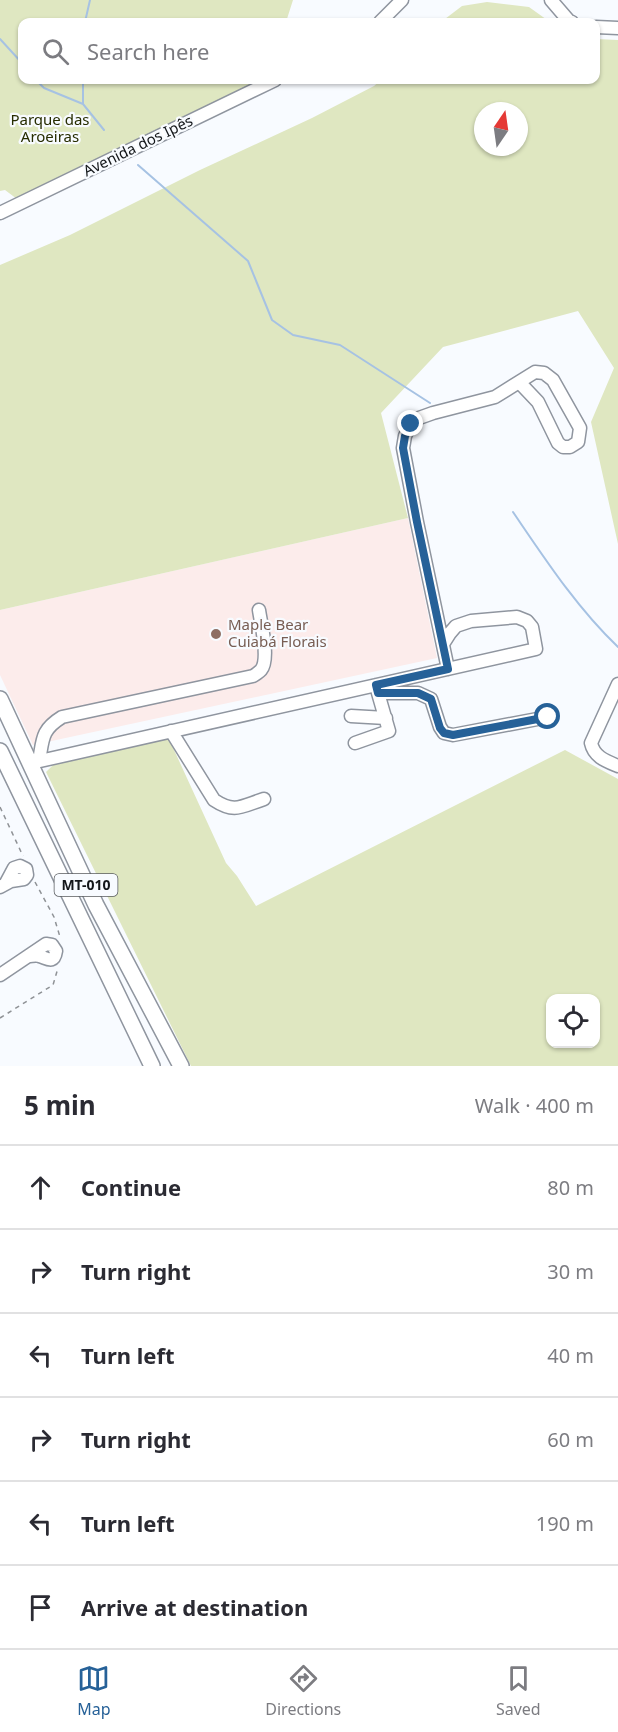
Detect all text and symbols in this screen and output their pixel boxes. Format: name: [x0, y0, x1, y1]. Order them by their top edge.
search box: [18, 18, 600, 84]
icon: search: [39, 35, 72, 68]
text: Search here: [87, 36, 209, 66]
north arrow: [474, 102, 528, 156]
park label: Parque das Aroeiras: [10, 109, 90, 146]
street label: Avenida dos Ipês: [79, 110, 196, 180]
route end: [397, 410, 423, 436]
place label: Maple Bear Cuiabá Florais: [228, 614, 327, 651]
marker: Maple Bear Cuiabá Florais: [209, 627, 223, 641]
route start: [534, 703, 560, 729]
road number: MT-010: [54, 874, 118, 896]
map controls: [546, 994, 600, 1048]
button: locate: [546, 994, 600, 1048]
text: 5 min: [24, 1087, 96, 1123]
text: Walk · 400 m: [475, 1092, 594, 1119]
icon: ahead: [24, 1171, 57, 1204]
text: Continue: [81, 1172, 181, 1202]
text: 80 m: [547, 1174, 594, 1201]
icon: right: [24, 1255, 57, 1288]
text: Turn right: [81, 1256, 191, 1286]
text: 30 m: [547, 1258, 594, 1285]
icon: left: [24, 1339, 57, 1372]
text: Turn left: [81, 1340, 175, 1370]
text: 40 m: [547, 1342, 594, 1369]
icon: right: [24, 1423, 57, 1456]
text: Turn right: [81, 1424, 191, 1454]
text: 60 m: [547, 1426, 594, 1453]
icon: left: [24, 1507, 57, 1540]
text: Turn left: [81, 1508, 175, 1538]
text: 190 m: [536, 1510, 594, 1537]
icon: arrive: [24, 1591, 57, 1624]
text: Arrive at destination: [81, 1592, 308, 1622]
tab: Map: [77, 1662, 111, 1720]
tab: Directions: [265, 1662, 341, 1720]
tab: Saved: [496, 1662, 541, 1720]

